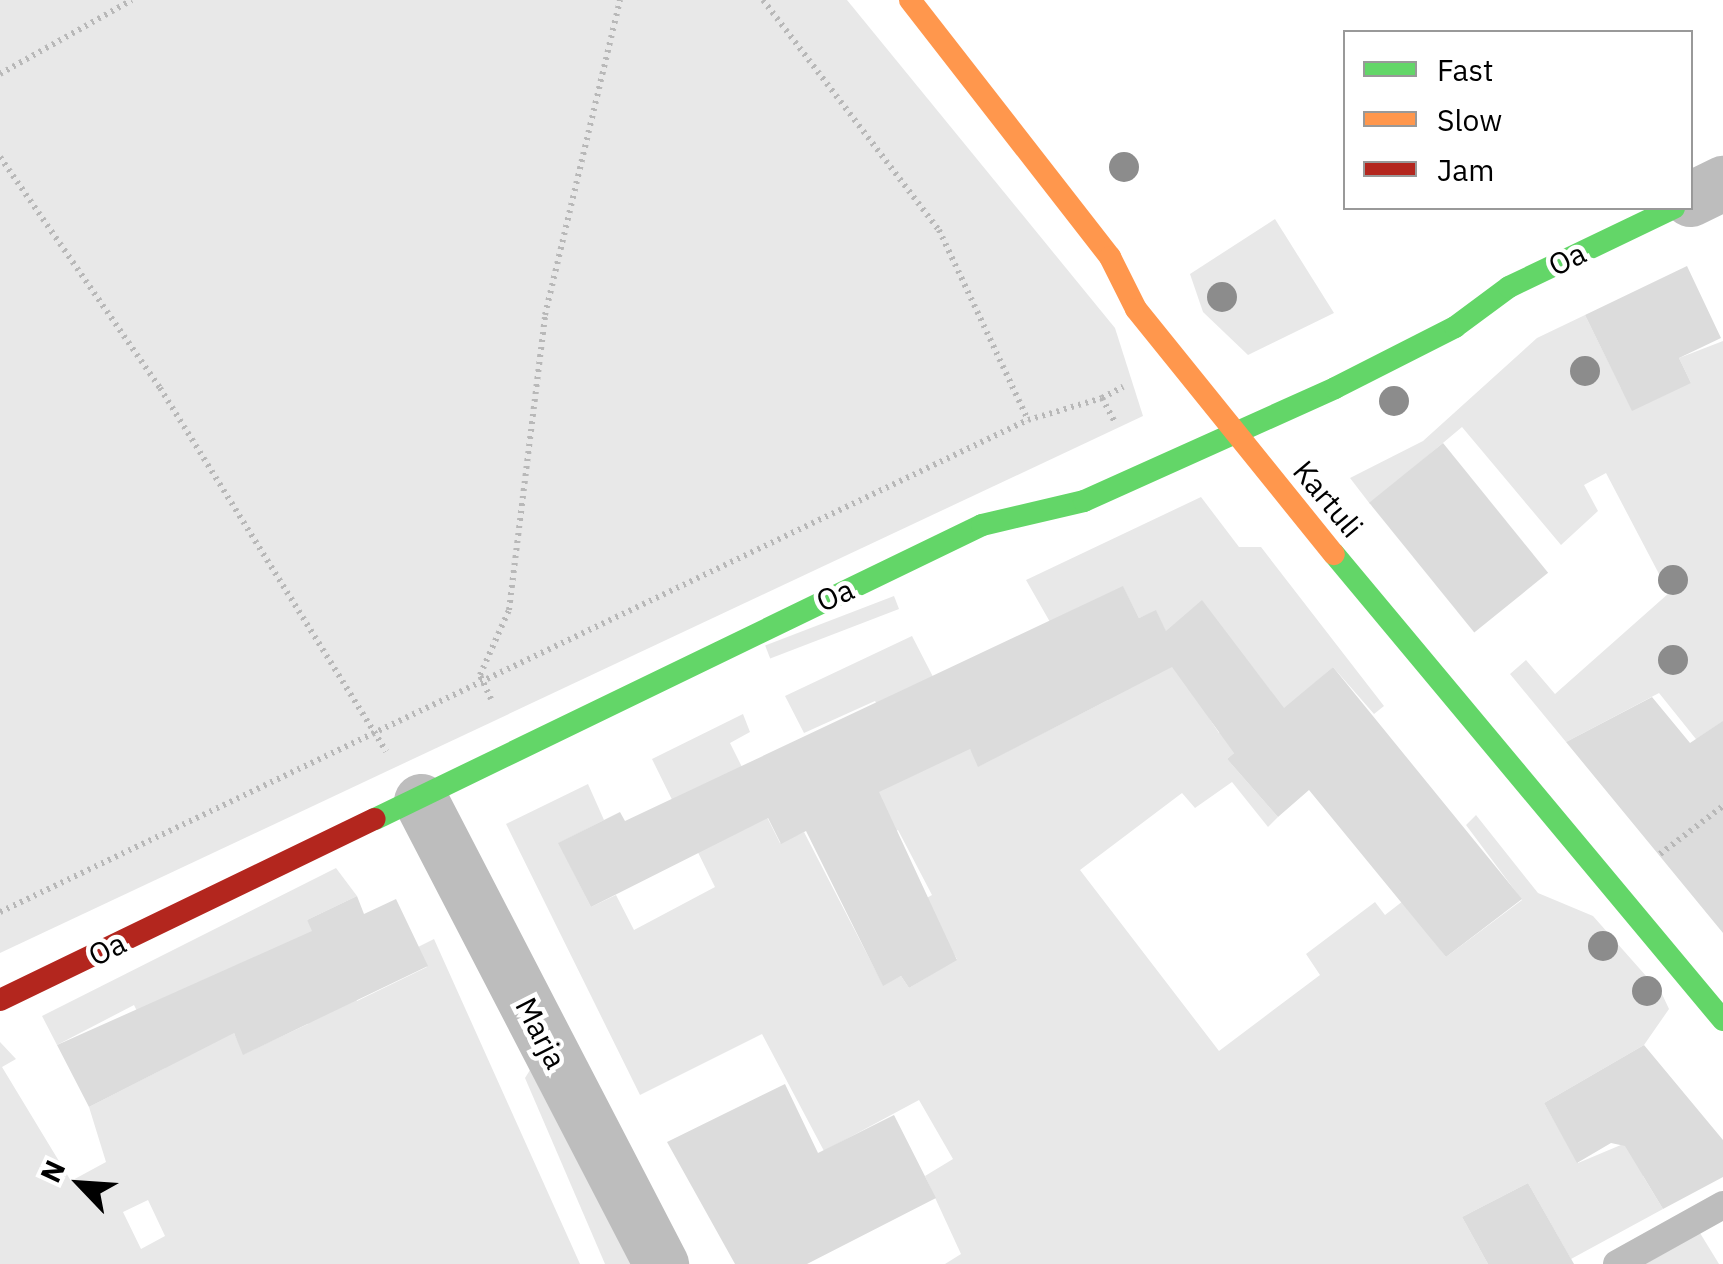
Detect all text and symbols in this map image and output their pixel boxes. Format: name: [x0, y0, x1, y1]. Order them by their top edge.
legend: [1343, 30, 1693, 210]
text: Fast: [1437, 50, 1494, 89]
text: Slow: [1437, 100, 1502, 139]
text: Jam: [1437, 150, 1495, 189]
street label: Oa: [1542, 235, 1592, 283]
street label: Kartuli: [1286, 453, 1370, 545]
street label: Oa: [811, 571, 859, 619]
street label: Oa: [82, 925, 132, 973]
street label: Marja: [508, 991, 574, 1075]
north arrow: [30, 1134, 130, 1234]
text: N: [31, 1154, 73, 1188]

